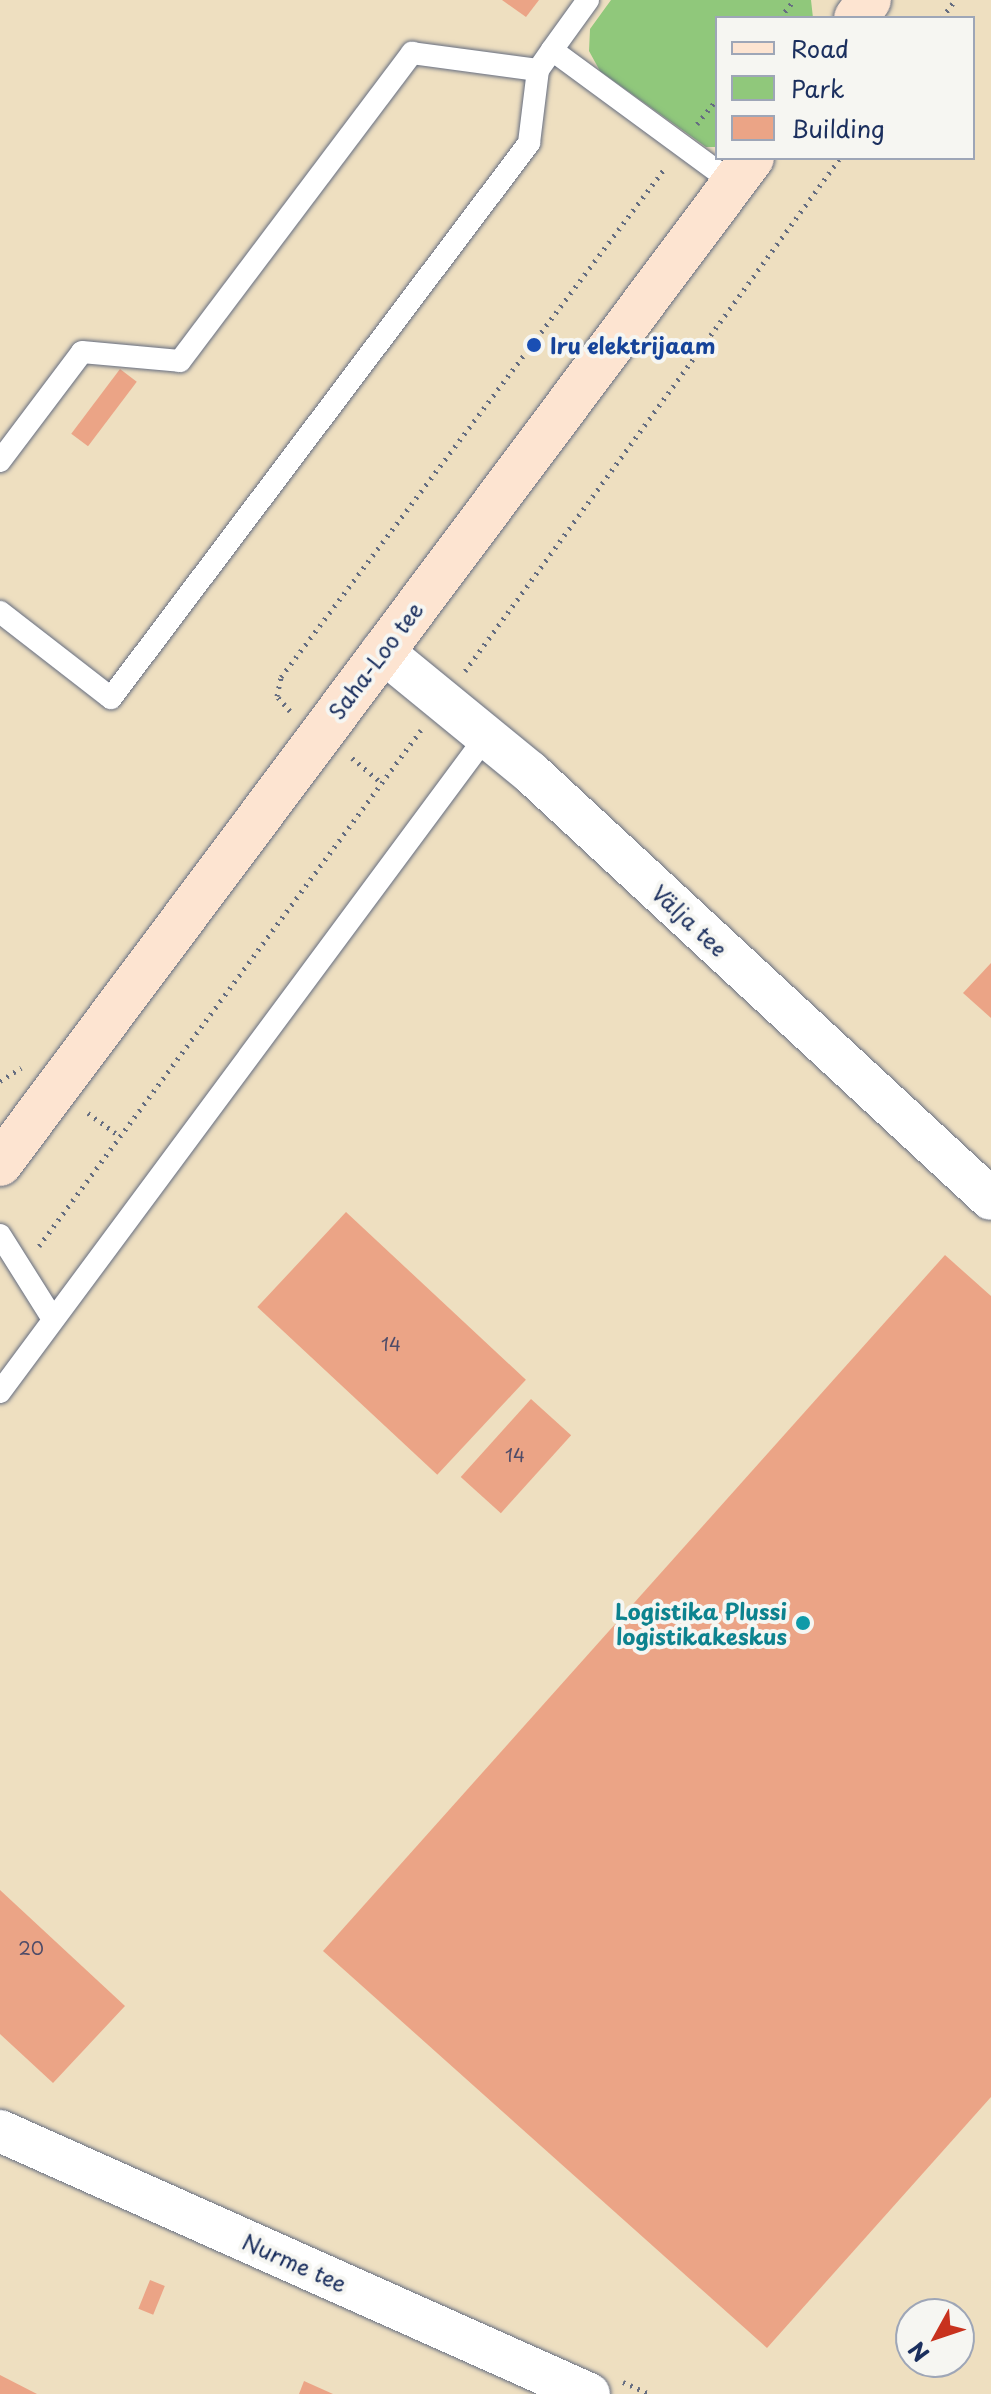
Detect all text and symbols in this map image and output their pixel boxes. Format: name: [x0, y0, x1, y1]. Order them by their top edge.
legend: [715, 16, 975, 160]
text: Road: [791, 30, 849, 66]
text: Park: [791, 70, 845, 106]
text: Building: [791, 110, 885, 146]
place label: Iru elektrijaam: [550, 332, 718, 358]
marker: Iru elektrijaam: [525, 336, 543, 354]
street label: Saha-Loo tee: [322, 596, 428, 724]
street label: Välja tee: [647, 879, 733, 961]
house number: 14: [381, 1333, 401, 1355]
house number: 14: [505, 1444, 525, 1466]
place label: Logistika Plussi logistikakeskus: [614, 1597, 787, 1648]
marker: Logistika Plussi logistikakeskus: [794, 1614, 812, 1632]
house number: 20: [18, 1937, 44, 1959]
street label: Nurme tee: [238, 2227, 352, 2297]
north arrow: [895, 2298, 975, 2378]
text: N: [900, 2335, 936, 2370]

